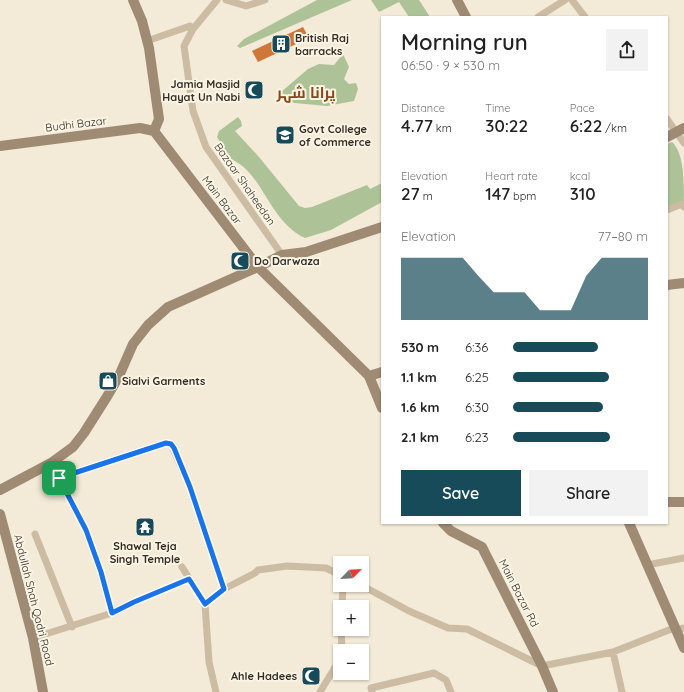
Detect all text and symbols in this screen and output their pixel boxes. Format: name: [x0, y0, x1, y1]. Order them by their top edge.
text: Morning run: [401, 28, 528, 56]
button: share: [606, 29, 648, 71]
place label: British Raj barracks: [295, 31, 349, 58]
building icon: British Raj barracks: [270, 33, 292, 55]
text: 06:50 · 9 × 530 m: [401, 57, 500, 73]
place label: Jamia Masjid Hayat Un Nabi: [162, 77, 240, 104]
mosque icon: Jamia Masjid Hayat Un Nabi: [243, 79, 265, 101]
district label: پرانا شہر: [276, 83, 336, 104]
text: Distance: [401, 101, 445, 115]
text: Time: [485, 101, 511, 115]
text: Pace: [570, 101, 595, 115]
street label: Budhi Bazar: [45, 113, 108, 135]
text: 4.77: [401, 115, 433, 136]
text: 30:22: [485, 115, 528, 136]
text: 6:22: [570, 115, 602, 136]
text: km: [433, 121, 452, 135]
text: /km: [602, 121, 627, 135]
place label: Govt College of Commerce: [299, 122, 372, 149]
school or university icon: Govt College of Commerce: [274, 124, 296, 146]
street label: Bazaar Shaheedan: [211, 140, 279, 228]
text: Elevation: [401, 169, 447, 183]
text: Heart rate: [485, 169, 538, 183]
text: kcal: [570, 169, 590, 183]
street label: Main Bazar: [199, 173, 245, 228]
text: 27: [401, 183, 420, 204]
text: 147: [485, 183, 510, 204]
text: 310: [570, 183, 596, 204]
text: m: [420, 189, 433, 203]
text: bpm: [510, 189, 536, 203]
text: Elevation: [401, 228, 456, 244]
text: 77–80 m: [598, 228, 648, 244]
mosque icon: Do Darwaza: [229, 250, 251, 272]
place label: Do Darwaza: [254, 254, 320, 268]
text: 530 m: [401, 339, 439, 355]
text: 6:36: [465, 339, 488, 355]
text: 1.1 km: [401, 369, 437, 385]
text: 6:25: [465, 369, 489, 385]
shop icon: Sialvi Garments: [97, 370, 119, 392]
place label: Sialvi Garments: [122, 374, 205, 388]
text: 1.6 km: [401, 399, 440, 415]
text: 6:30: [465, 399, 489, 415]
text: 2.1 km: [401, 429, 439, 445]
text: 6:23: [465, 429, 488, 445]
pin: [42, 461, 76, 495]
icon: arrive: [48, 467, 70, 489]
button: Save: [401, 470, 521, 516]
button: Share: [529, 470, 648, 516]
temple icon: Shawal Teja Singh Temple: [134, 516, 156, 538]
street label: Abdullah Shah Qadri Road: [11, 533, 57, 667]
place label: Shawal Teja Singh Temple: [110, 539, 181, 566]
north arrow: [333, 556, 369, 592]
map controls: [333, 556, 369, 680]
street label: Main Bazar Rd: [496, 557, 542, 629]
button: +: [333, 600, 369, 636]
button: −: [333, 644, 369, 680]
mosque icon: Ahle Hadees: [300, 665, 322, 687]
place label: Ahle Hadees: [231, 669, 297, 683]

